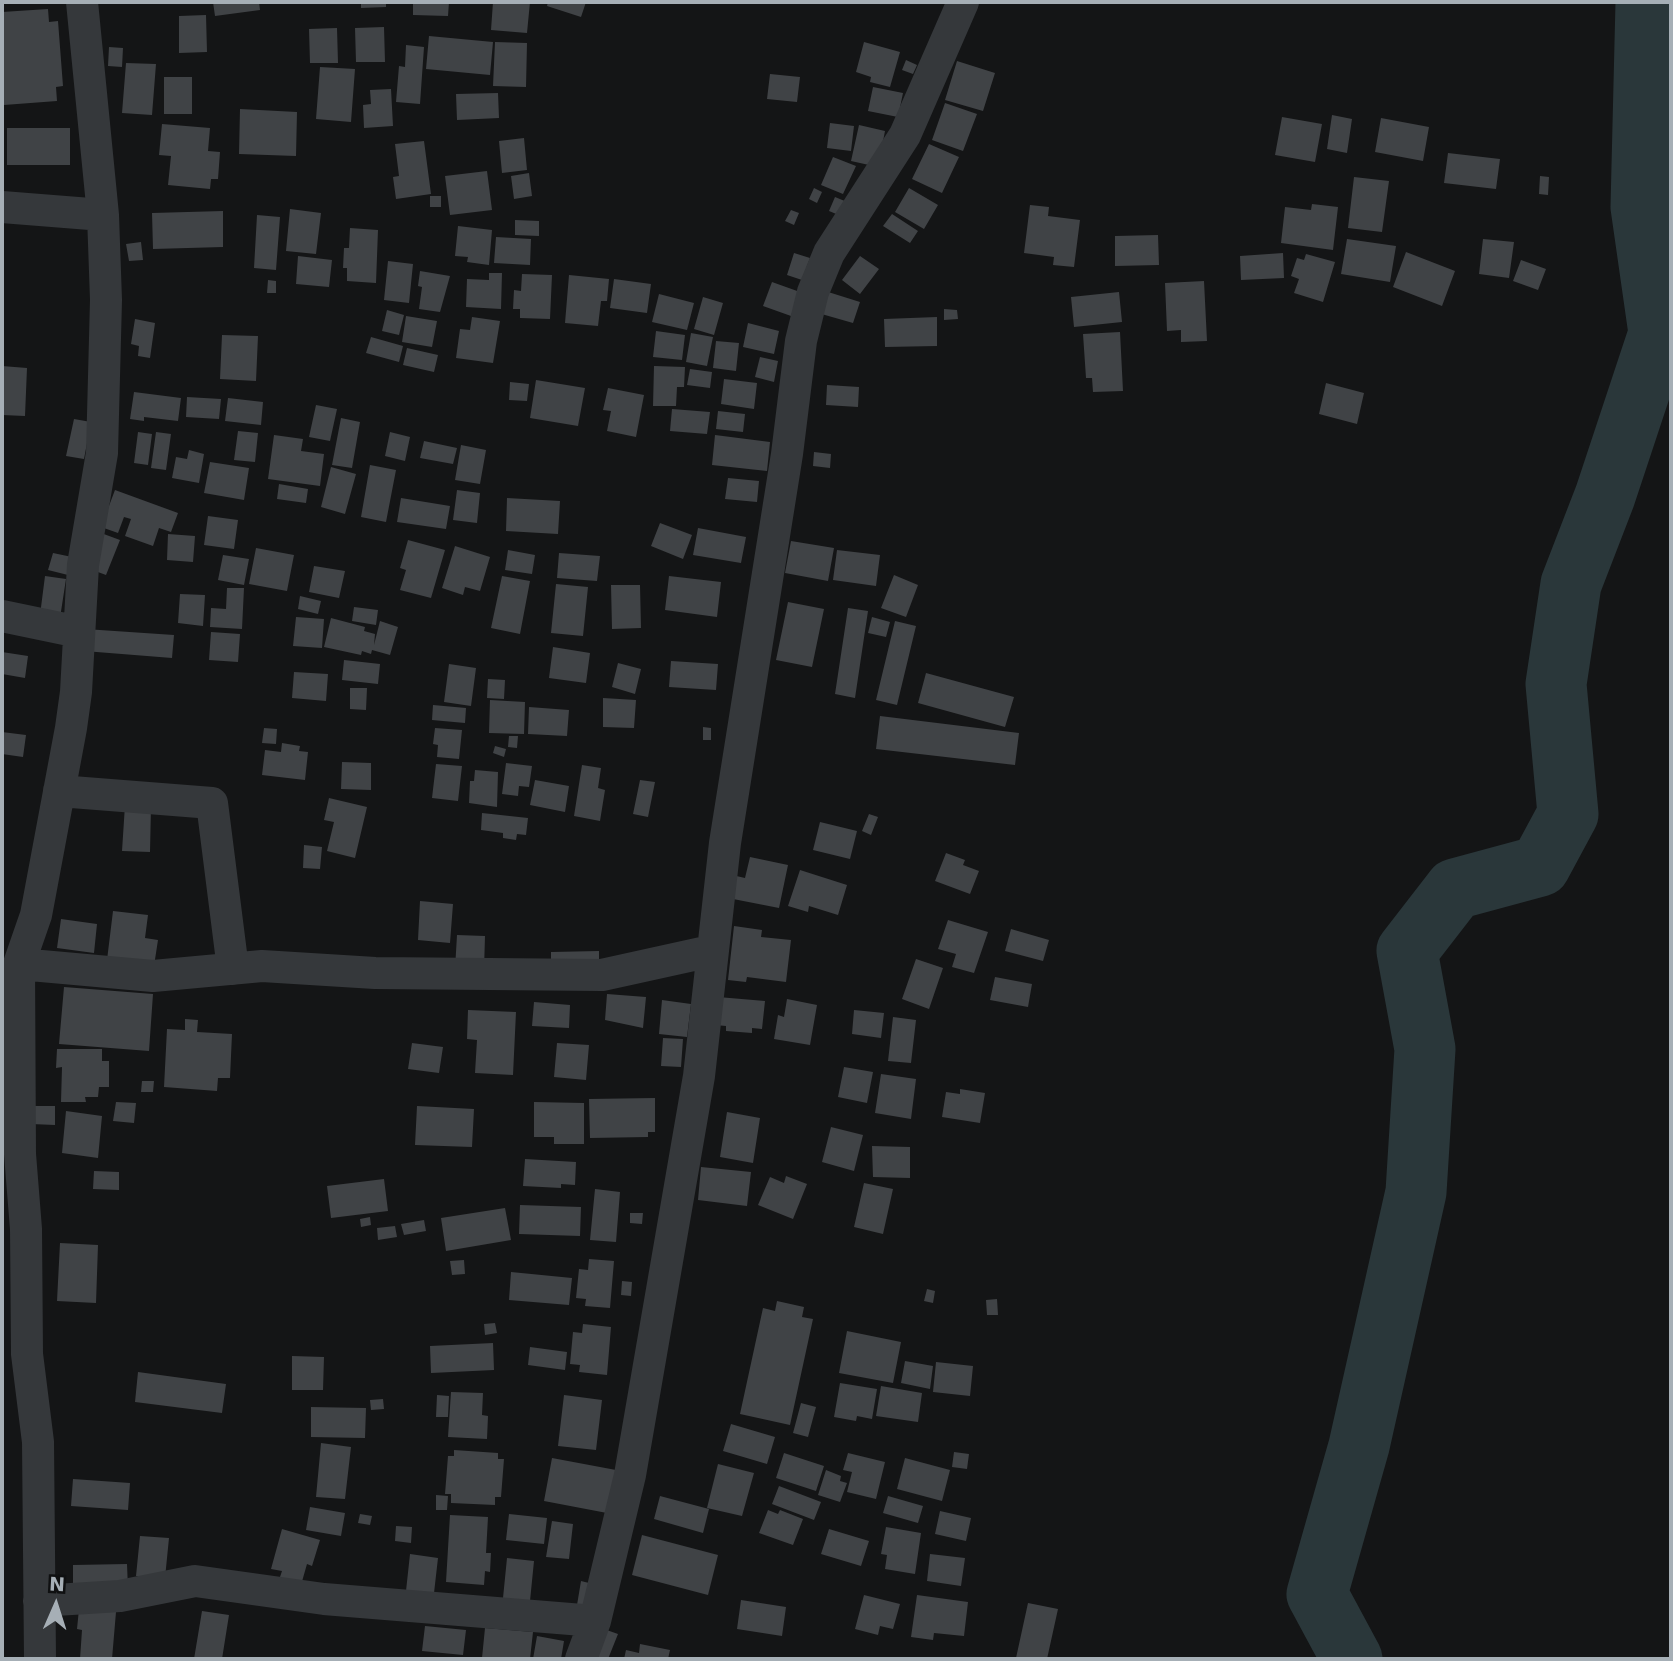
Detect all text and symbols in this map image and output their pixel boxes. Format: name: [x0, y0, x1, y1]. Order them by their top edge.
north arrow: [21, 1570, 91, 1640]
text: N: [49, 1573, 66, 1595]

